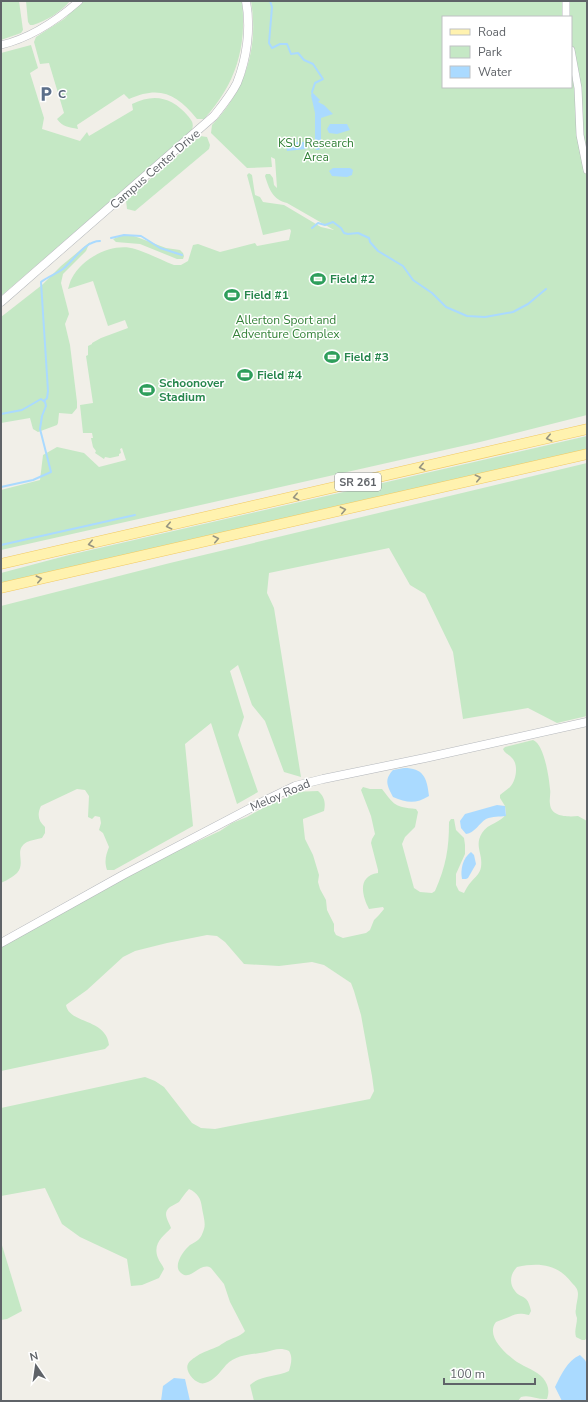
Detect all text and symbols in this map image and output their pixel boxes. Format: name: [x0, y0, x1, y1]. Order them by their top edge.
legend: [442, 16, 572, 88]
text: Road: [478, 24, 506, 40]
text: Park: [478, 44, 503, 60]
text: Water: [478, 64, 512, 80]
parking icon: C: [37, 85, 55, 103]
place label: C: [58, 86, 66, 102]
street label: Campus Center Drive: [107, 125, 203, 213]
park label: KSU Research Area: [278, 135, 354, 165]
sports icon: Field #2: [309, 270, 327, 288]
place label: Field #2: [330, 271, 375, 287]
sports icon: Field #1: [223, 286, 241, 304]
place label: Field #1: [244, 287, 289, 303]
park label: Allerton Sport and Adventure Complex: [232, 312, 340, 342]
sports icon: Field #3: [323, 348, 341, 366]
place label: Field #3: [344, 349, 389, 365]
sports icon: Field #4: [236, 366, 254, 384]
place label: Field #4: [257, 367, 302, 383]
place label: Schoonover Stadium: [159, 375, 225, 405]
sports icon: Schoonover Stadium: [138, 381, 156, 399]
one-way arrow: [546, 434, 552, 442]
one-way arrow: [419, 463, 425, 471]
road number: SR 261: [335, 473, 381, 491]
one-way arrow: [475, 475, 481, 483]
one-way arrow: [292, 492, 299, 500]
one-way arrow: [339, 506, 346, 514]
one-way arrow: [166, 521, 172, 529]
one-way arrow: [213, 535, 219, 543]
one-way arrow: [88, 539, 95, 547]
one-way arrow: [36, 576, 42, 584]
street label: Meloy Road: [247, 775, 313, 815]
north arrow: [16, 1346, 56, 1386]
text: N: [28, 1349, 40, 1365]
scale bar: [444, 1360, 535, 1386]
text: 100 m: [450, 1366, 485, 1382]

